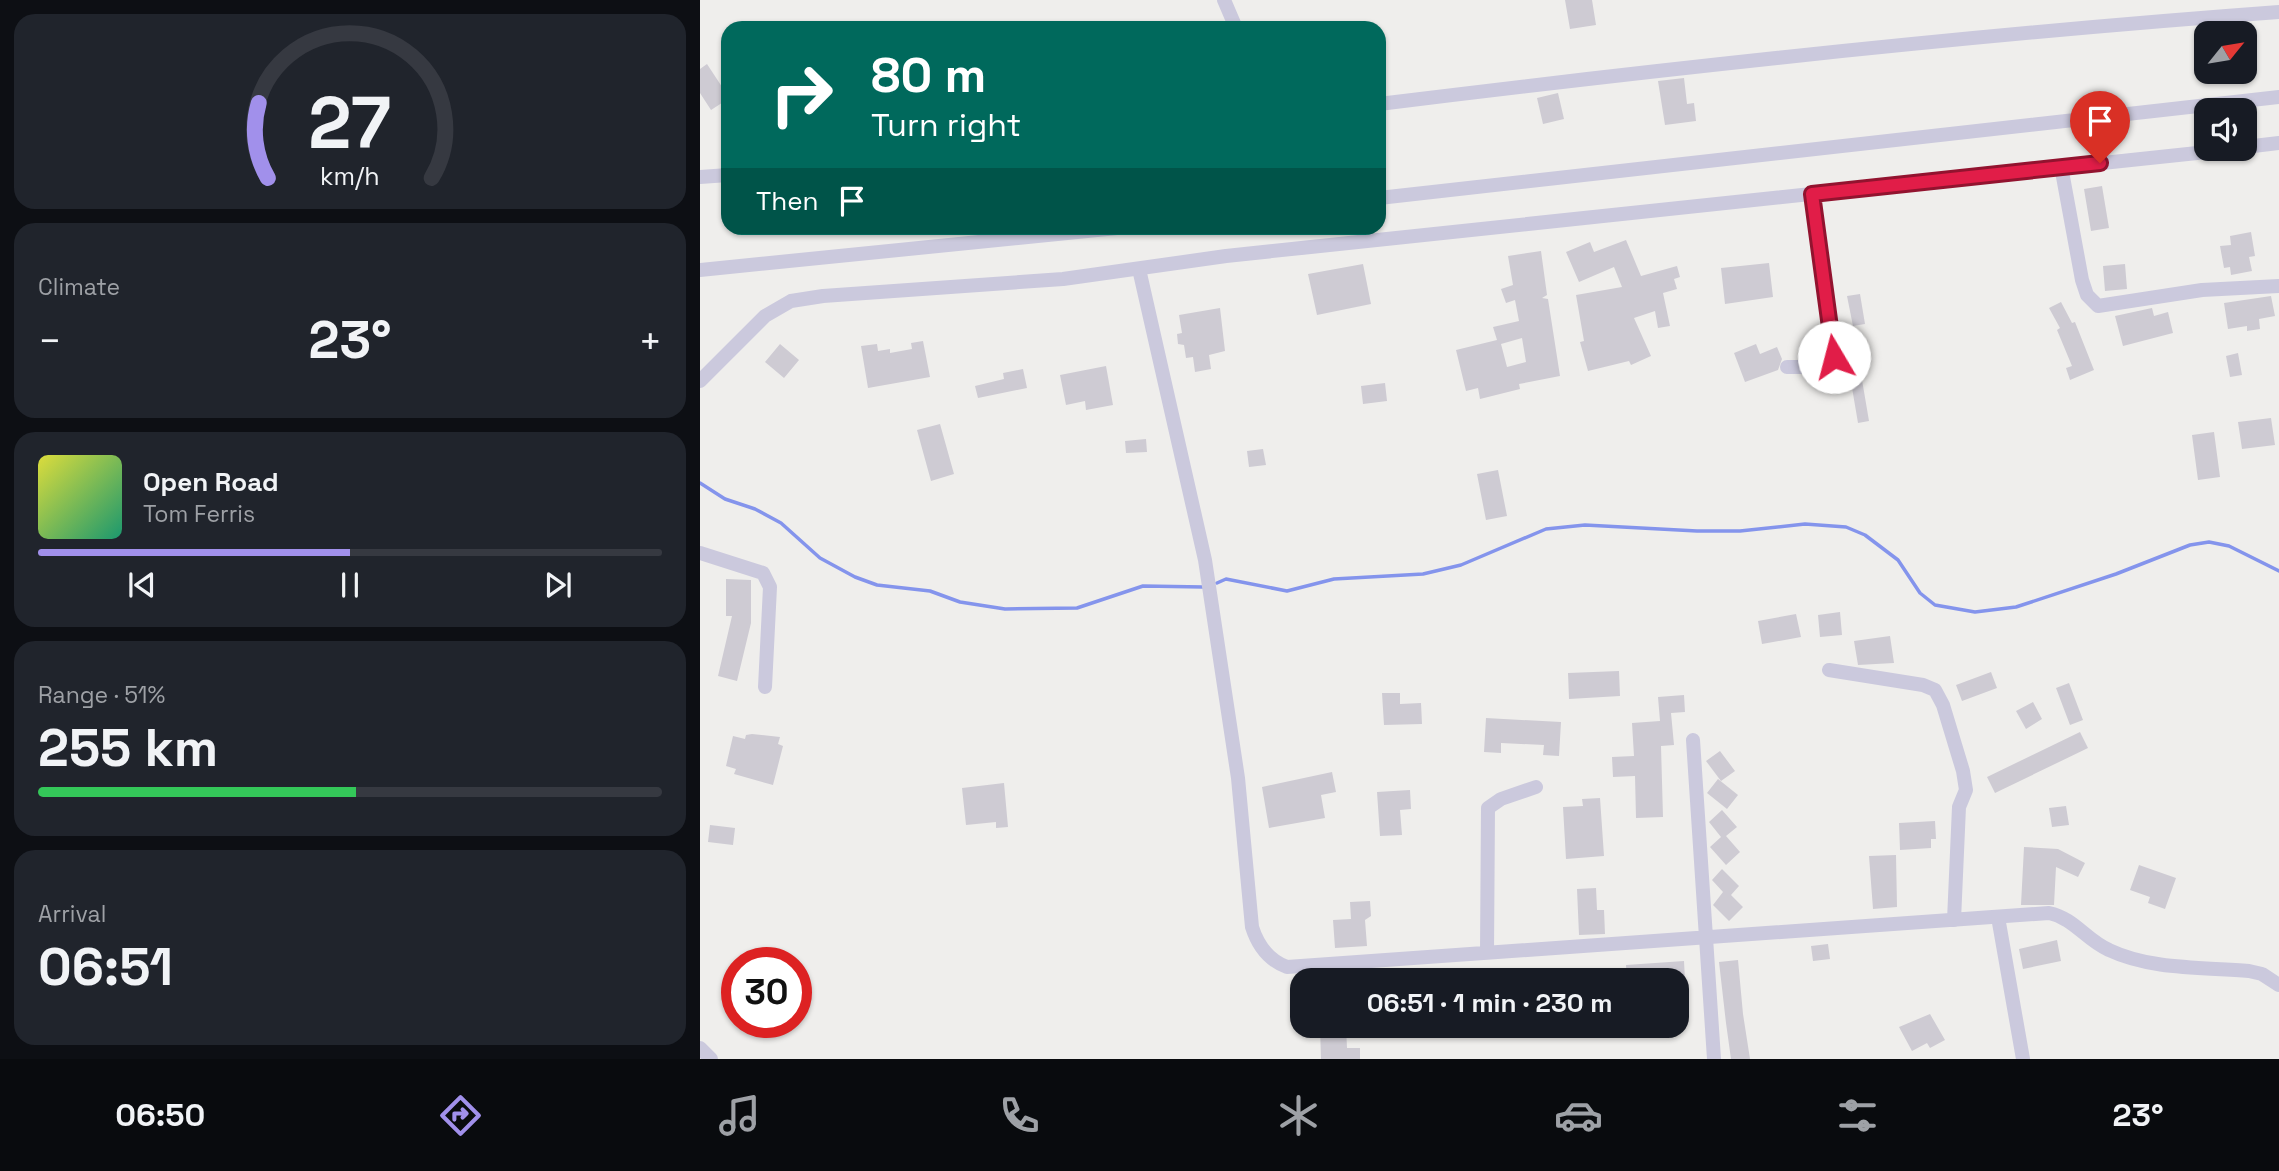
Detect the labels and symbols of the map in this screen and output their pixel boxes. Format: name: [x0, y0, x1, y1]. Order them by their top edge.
north arrow: [2194, 21, 2258, 84]
pin: [2070, 91, 2130, 163]
position arrow: [1797, 320, 1871, 394]
speed limit sign: 30: [721, 947, 812, 1038]

